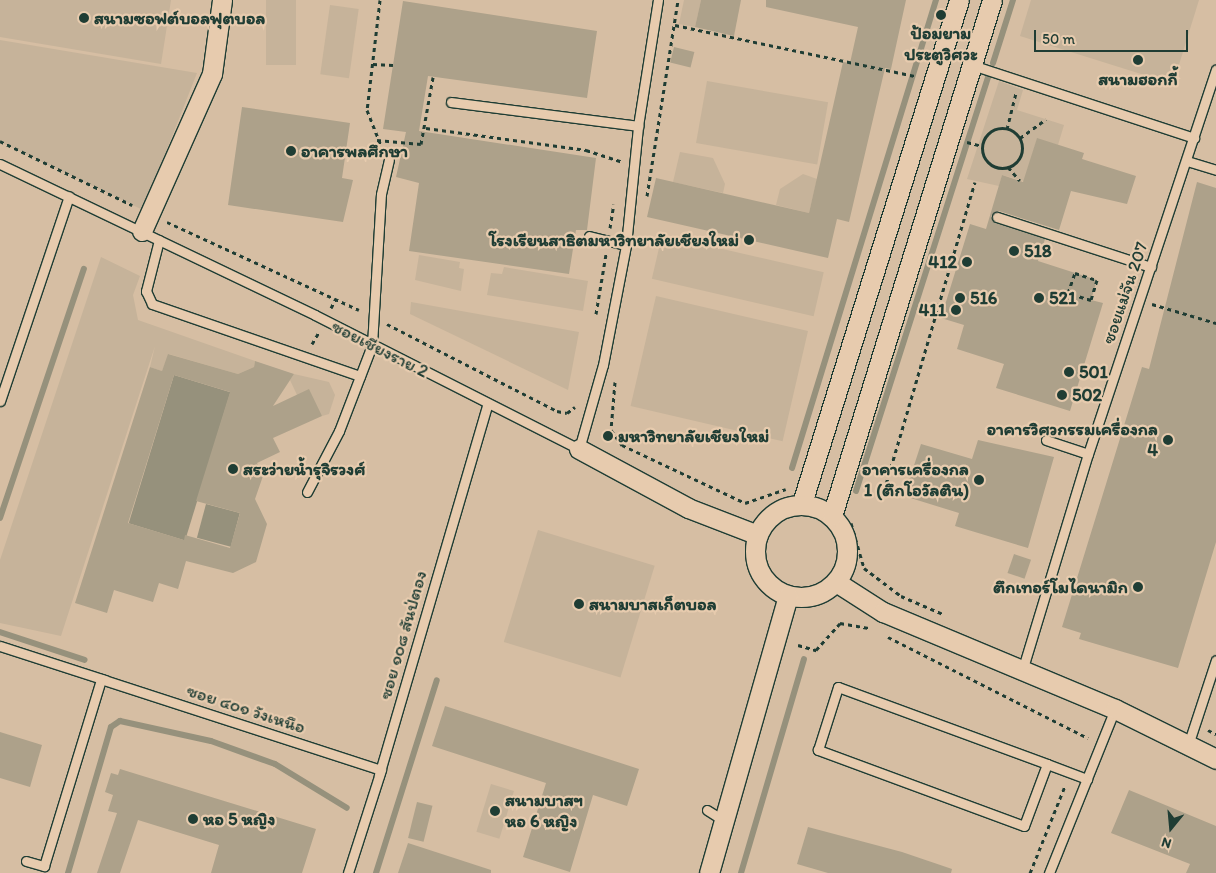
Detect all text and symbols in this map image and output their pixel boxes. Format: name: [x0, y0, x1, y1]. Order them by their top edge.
place label: สนามซอฟต์บอลฟุตบอล: [94, 7, 266, 29]
marker: ป้อมยาม ประตูวิศวะ: [935, 9, 947, 21]
marker: สนามซอฟต์บอลฟุตบอล: [78, 12, 90, 24]
scale bar: [1036, 20, 1190, 52]
place label: ป้อมยาม ประตูวิศวะ: [905, 23, 977, 66]
text: 50 m: [1042, 30, 1075, 48]
marker: สนามฮอกกี้: [1132, 54, 1144, 66]
place label: สนามฮอกกี้: [1098, 68, 1178, 90]
place label: อาคารพลศึกษา: [301, 140, 408, 162]
marker: อาคารพลศึกษา: [285, 145, 297, 157]
place label: โรงเรียนสาธิตมหาวิทยาลัยเชียงใหม่: [489, 229, 739, 251]
marker: โรงเรียนสาธิตมหาวิทยาลัยเชียงใหม่: [743, 234, 755, 246]
street label: ซอยแม่จัน 207: [1097, 239, 1153, 347]
place label: 518: [1024, 240, 1052, 262]
marker: 518: [1008, 245, 1020, 257]
place label: 412: [928, 251, 957, 273]
marker: 412: [961, 256, 973, 268]
place label: 516: [970, 287, 997, 309]
place label: 521: [1049, 287, 1076, 309]
marker: 516: [954, 292, 966, 304]
marker: 521: [1033, 292, 1045, 304]
place label: 411: [918, 299, 946, 321]
marker: 411: [950, 304, 962, 316]
street label: ซอยเชียงราย 2: [328, 315, 432, 383]
place label: 501: [1079, 361, 1108, 383]
marker: 501: [1063, 366, 1075, 378]
place label: 502: [1072, 384, 1102, 406]
marker: 502: [1056, 389, 1068, 401]
place label: อาคารวิศวกรรมเครื่องกล 4: [987, 419, 1158, 462]
place label: มหาวิทยาลัยเชียงใหม่: [618, 425, 769, 447]
marker: มหาวิทยาลัยเชียงใหม่: [602, 430, 614, 442]
marker: อาคารวิศวกรรมเครื่องกล 4: [1162, 434, 1174, 446]
place label: สระว่ายน้ำรุจิรวงศ์: [243, 458, 365, 480]
place label: อาคารเครื่องกล 1 (ตึกโอวัลติน): [862, 459, 969, 502]
marker: สระว่ายน้ำรุจิรวงศ์: [227, 463, 239, 475]
marker: อาคารเครื่องกล 1 (ตึกโอวัลติน): [973, 474, 985, 486]
street label: ซอย ๑๐๘ สันป่ตอง: [374, 568, 432, 702]
place label: ตึกเทอร์โมไดนามิก: [993, 576, 1128, 598]
marker: ตึกเทอร์โมไดนามิก: [1132, 581, 1144, 593]
place label: สนามบาสเก็ตบอล: [589, 593, 717, 615]
marker: สนามบาสเก็ตบอล: [573, 598, 585, 610]
street label: ซอย ๔๐๑ วังเหนึอ: [184, 680, 308, 738]
place label: สนามบาสฯ หอ 6 หญิง: [505, 790, 583, 832]
north arrow: [1146, 803, 1196, 853]
marker: สนามบาสฯ หอ 6 หญิง: [489, 805, 501, 817]
place label: หอ 5 หญิง: [203, 808, 275, 830]
marker: หอ 5 หญิง: [187, 813, 199, 825]
text: N: [1159, 833, 1173, 852]

